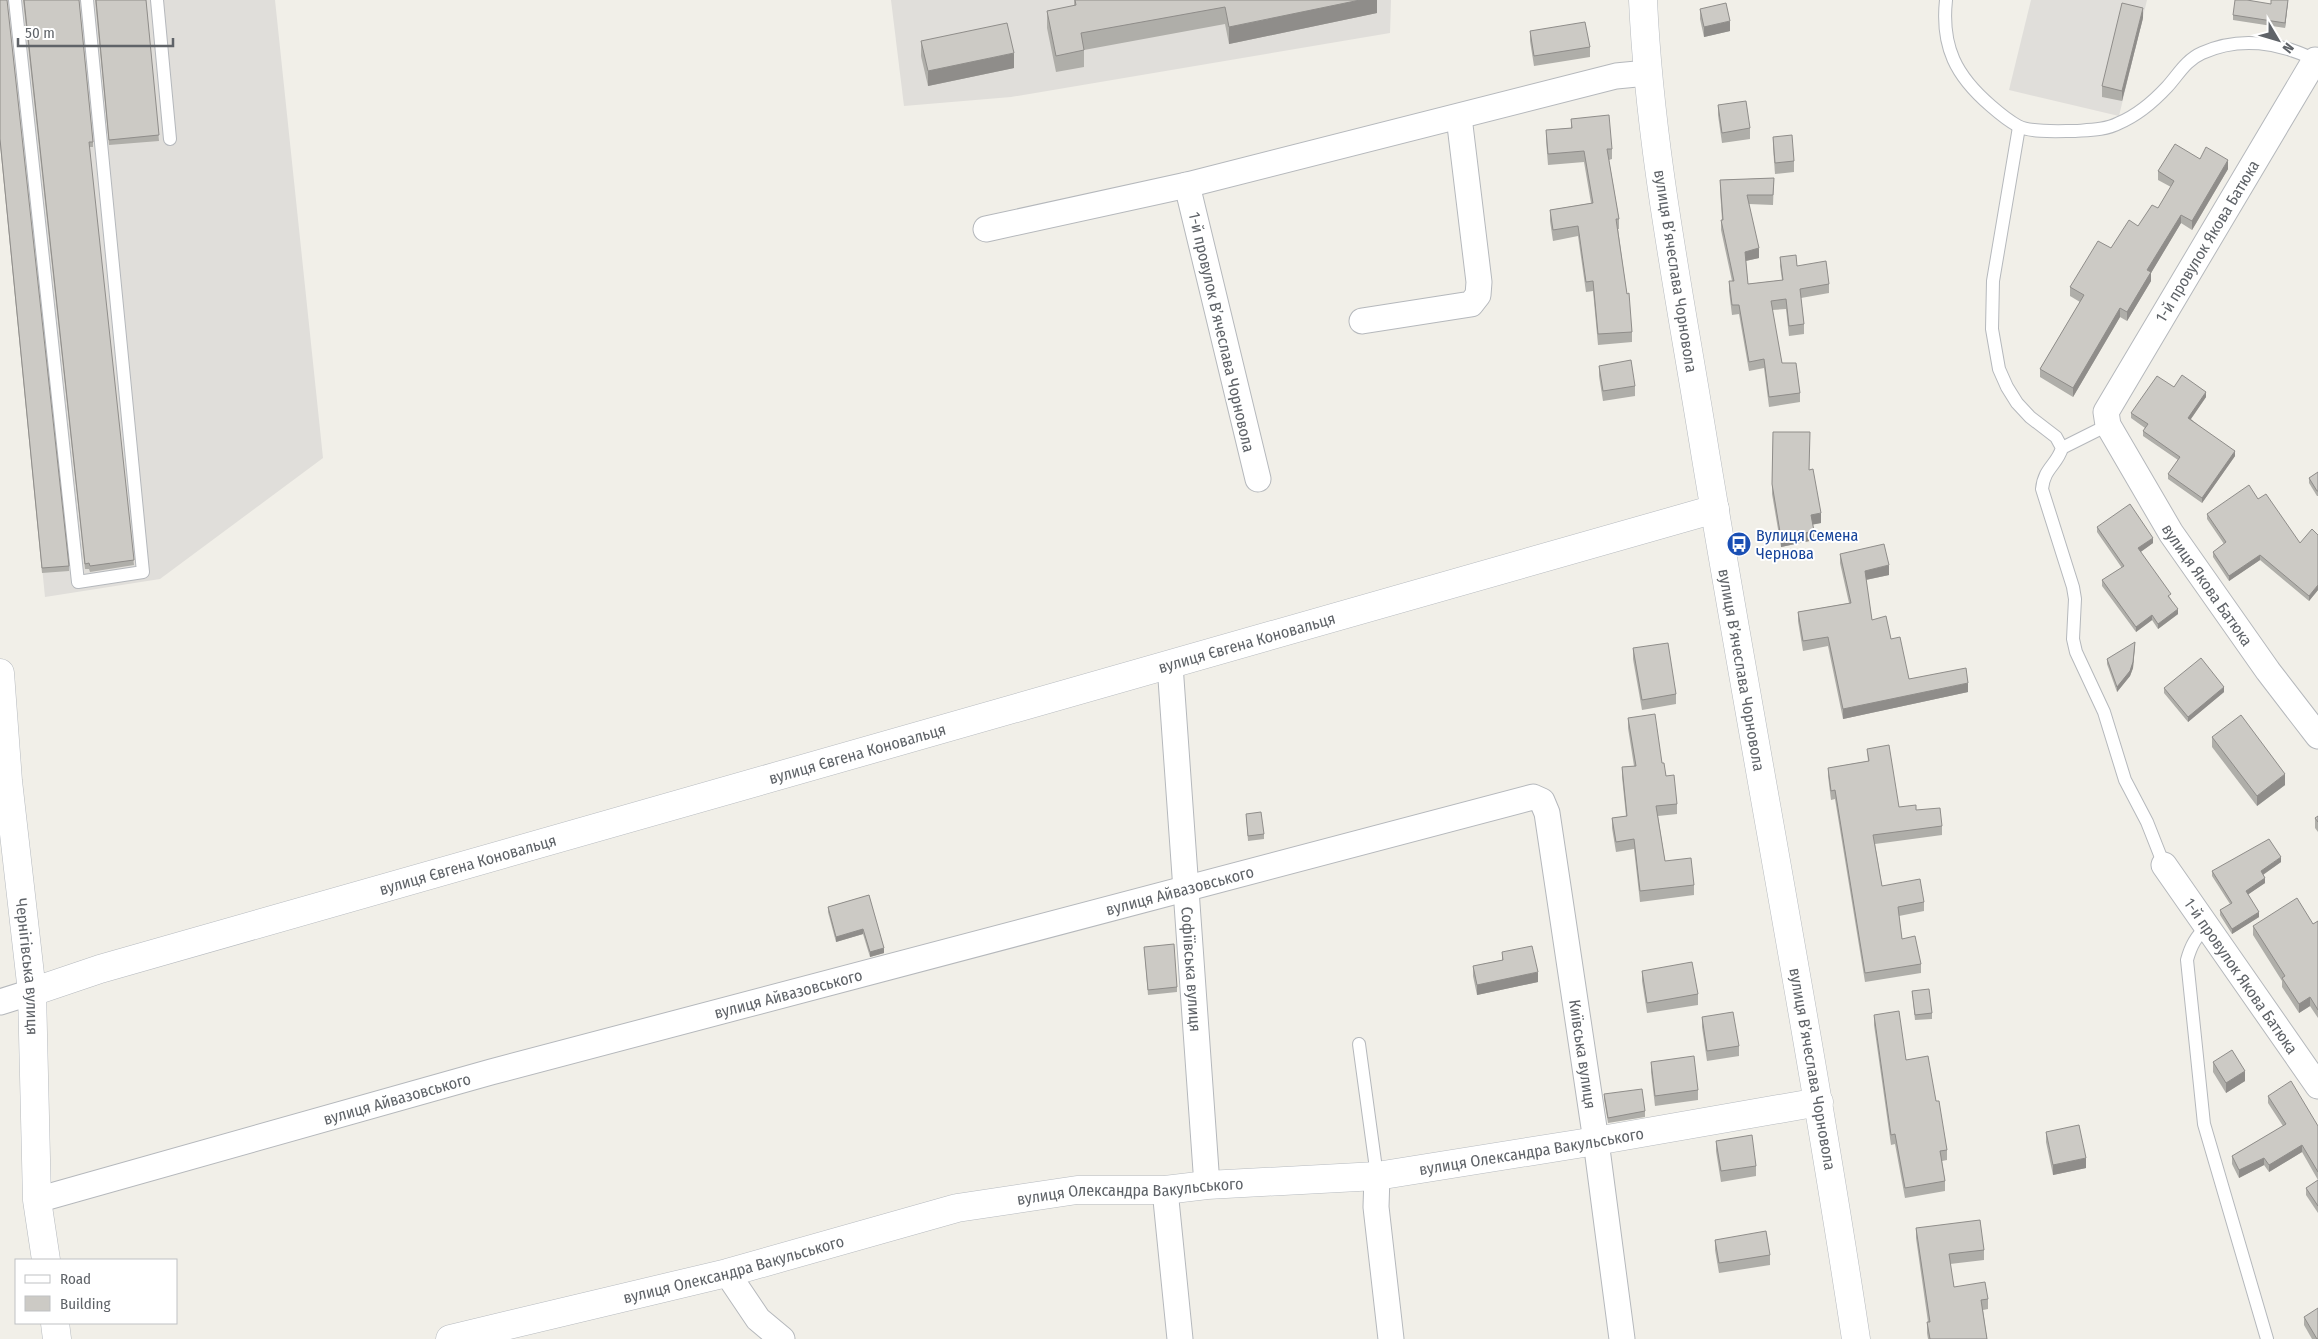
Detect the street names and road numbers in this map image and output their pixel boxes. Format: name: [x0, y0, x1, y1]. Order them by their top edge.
street label: 1-й провулок Якова Батюка: [2152, 157, 2263, 326]
street label: вулиця Вʼячеслава Чорновола: [1650, 168, 1701, 374]
street label: 1-й провулок Вʼячеслава Чорновола: [1185, 210, 1258, 454]
street label: вулиця Якова Батюка: [2158, 521, 2256, 650]
street label: вулиця Вʼячеслава Чорновола: [1714, 567, 1769, 773]
street label: вулиця Євгена Коновальця: [1156, 609, 1337, 677]
street label: вулиця Євгена Коновальця: [767, 720, 948, 788]
street label: вулиця Євгена Коновальця: [377, 831, 558, 899]
street label: вулиця Айвазовського: [1104, 862, 1256, 919]
street label: 1-й провулок Якова Батюка: [2180, 894, 2302, 1058]
street label: Чернігівська вулиця: [11, 897, 42, 1035]
street label: Софіївська вулиця: [1177, 906, 1205, 1033]
street label: вулиця Айвазовського: [712, 965, 864, 1023]
street label: вулиця Вʼячеслава Чорновола: [1785, 966, 1840, 1172]
street label: Київська вулиця: [1565, 998, 1600, 1110]
street label: вулиця Айвазовського: [321, 1069, 473, 1129]
street label: вулиця Олександра Вакульського: [1418, 1124, 1645, 1179]
street label: вулиця Олександра Вакульського: [1016, 1174, 1244, 1209]
street label: вулиця Олександра Вакульського: [621, 1231, 846, 1307]

